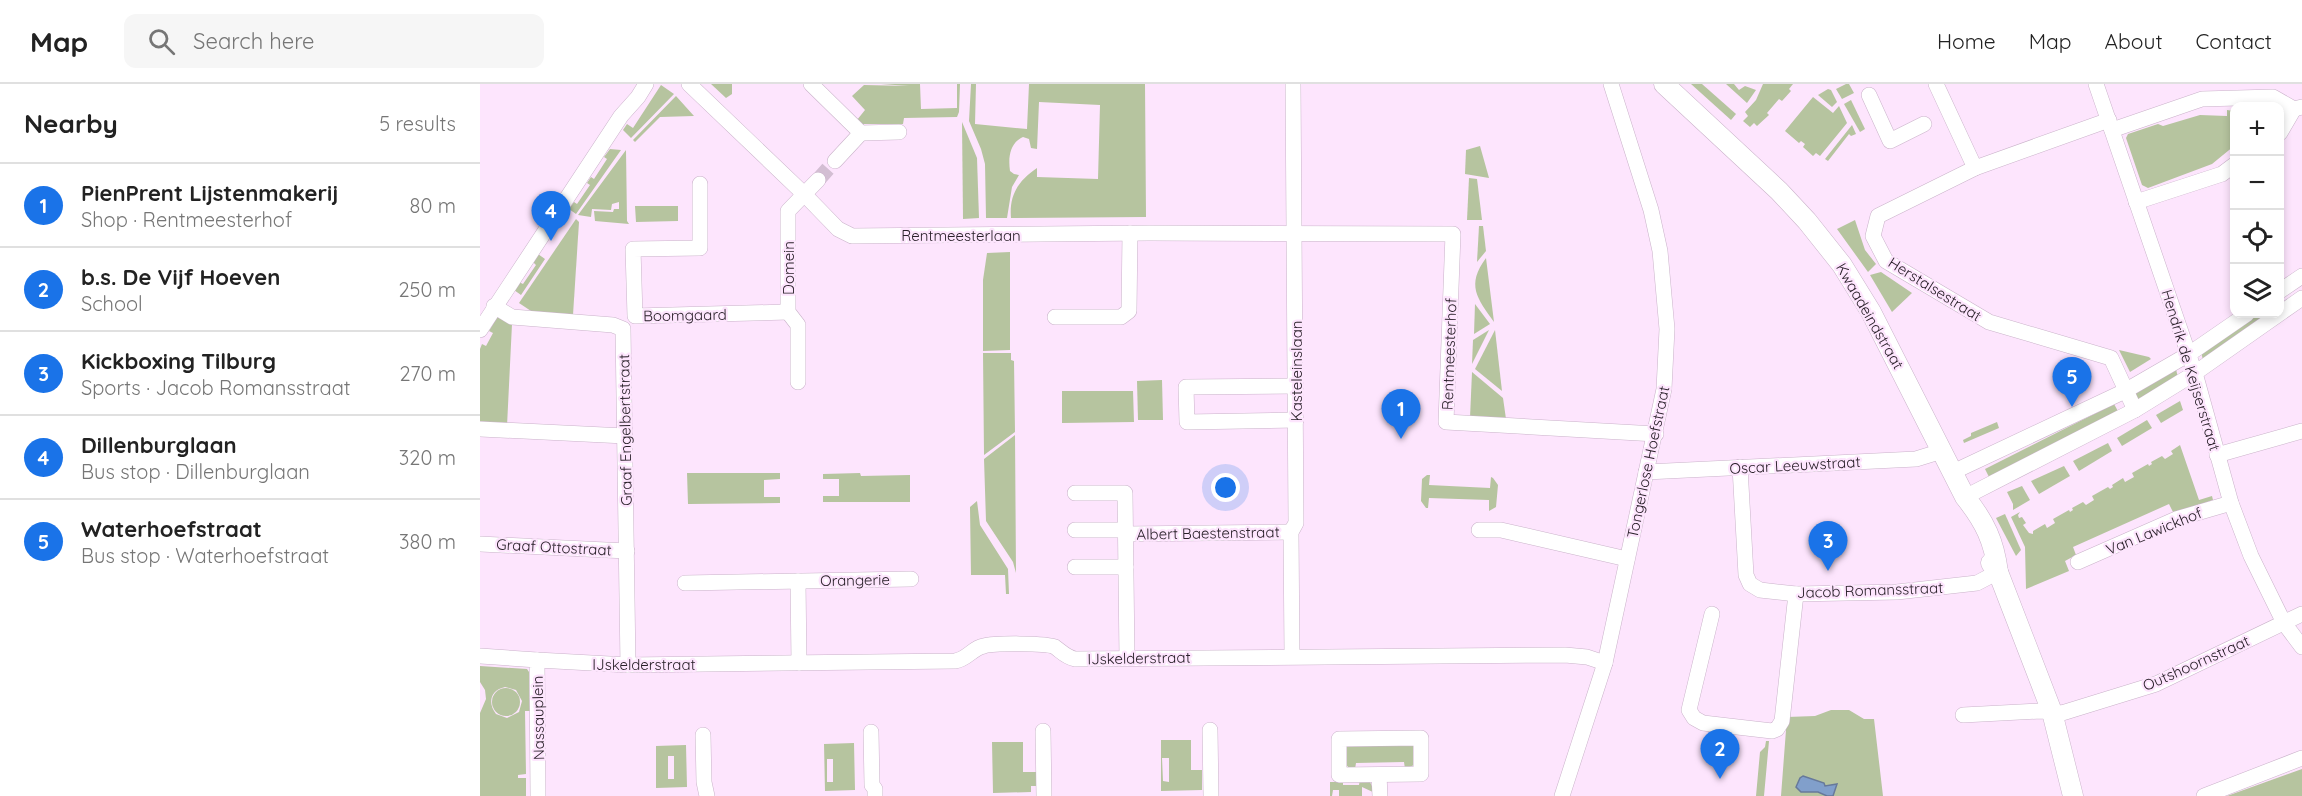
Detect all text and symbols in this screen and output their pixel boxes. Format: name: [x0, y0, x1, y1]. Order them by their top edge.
search box: [124, 14, 544, 68]
text: Map: [30, 24, 88, 59]
icon: search: [145, 25, 178, 58]
text: Search here: [193, 27, 315, 55]
text: Home: [1937, 28, 1996, 54]
text: Map: [2029, 28, 2072, 54]
text: About: [2105, 28, 2163, 54]
text: Contact: [2196, 28, 2272, 54]
map controls: [2230, 102, 2284, 318]
button: +: [2230, 102, 2284, 156]
text: Nearby: [24, 107, 118, 140]
text: 5 results: [379, 111, 456, 136]
button: −: [2230, 156, 2284, 210]
text: PienPrent Lijstenmakerij: [81, 179, 338, 207]
pin: 4: [532, 192, 570, 241]
text: 1: [40, 193, 47, 218]
text: 80 m: [410, 193, 456, 218]
text: Shop · Rentmeesterhof: [81, 207, 292, 232]
button: locate: [2230, 210, 2284, 264]
street label: Rentmeesterlaan: [901, 226, 1021, 245]
street label: Domein: [779, 241, 798, 295]
street label: Herstalsestraat: [1885, 253, 1985, 325]
street label: Kwaadeindstraat: [1832, 260, 1908, 372]
text: b.s. De Vijf Hoeven: [81, 263, 280, 291]
button: layers: [2230, 264, 2284, 318]
text: 2: [38, 277, 49, 302]
text: 250 m: [398, 277, 456, 302]
street label: Hendrik de Keijserstraat: [2157, 287, 2225, 453]
text: School: [81, 291, 143, 316]
street label: Rentmeesterhof: [1438, 297, 1460, 410]
street label: Boomgaard: [643, 305, 727, 325]
street label: Kasteleinslaan: [1287, 321, 1306, 421]
text: Kickboxing Tilburg: [81, 347, 276, 375]
street label: Graaf Engelbertstraat: [614, 354, 636, 506]
pin: 5: [2052, 358, 2092, 407]
text: 3: [38, 361, 49, 386]
text: 270 m: [399, 361, 456, 386]
text: Sports · Jacob Romansstraat: [81, 375, 351, 400]
street label: Tongerlose Hoefstraat: [1623, 384, 1673, 540]
pin: 1: [1382, 390, 1420, 439]
text: Dillenburglaan: [81, 431, 237, 459]
text: 4: [38, 445, 49, 470]
text: 320 m: [399, 445, 456, 470]
street label: Oscar Leeuwstraat: [1729, 452, 1861, 478]
text: Bus stop · Dillenburglaan: [81, 459, 310, 484]
your location: [1211, 473, 1240, 502]
street label: Van Lawickhof: [2103, 503, 2205, 559]
text: Waterhoefstraat: [81, 515, 262, 543]
street label: Albert Baestenstraat: [1136, 522, 1280, 544]
pin: 3: [1808, 522, 1848, 571]
text: 5: [38, 529, 49, 554]
text: 380 m: [399, 529, 456, 554]
street label: Graaf Ottostraat: [496, 534, 612, 560]
text: Bus stop · Waterhoefstraat: [81, 543, 329, 568]
street label: Orangerie: [820, 570, 890, 590]
street label: Jacob Romansstraat: [1797, 578, 1943, 602]
street label: Outshoornstraat: [2140, 631, 2252, 695]
street label: IJskelderstraat: [1087, 648, 1191, 668]
street label: IJskelderstraat: [592, 655, 696, 674]
street label: Nassauplein: [528, 676, 548, 760]
pin: 2: [1700, 730, 1740, 779]

